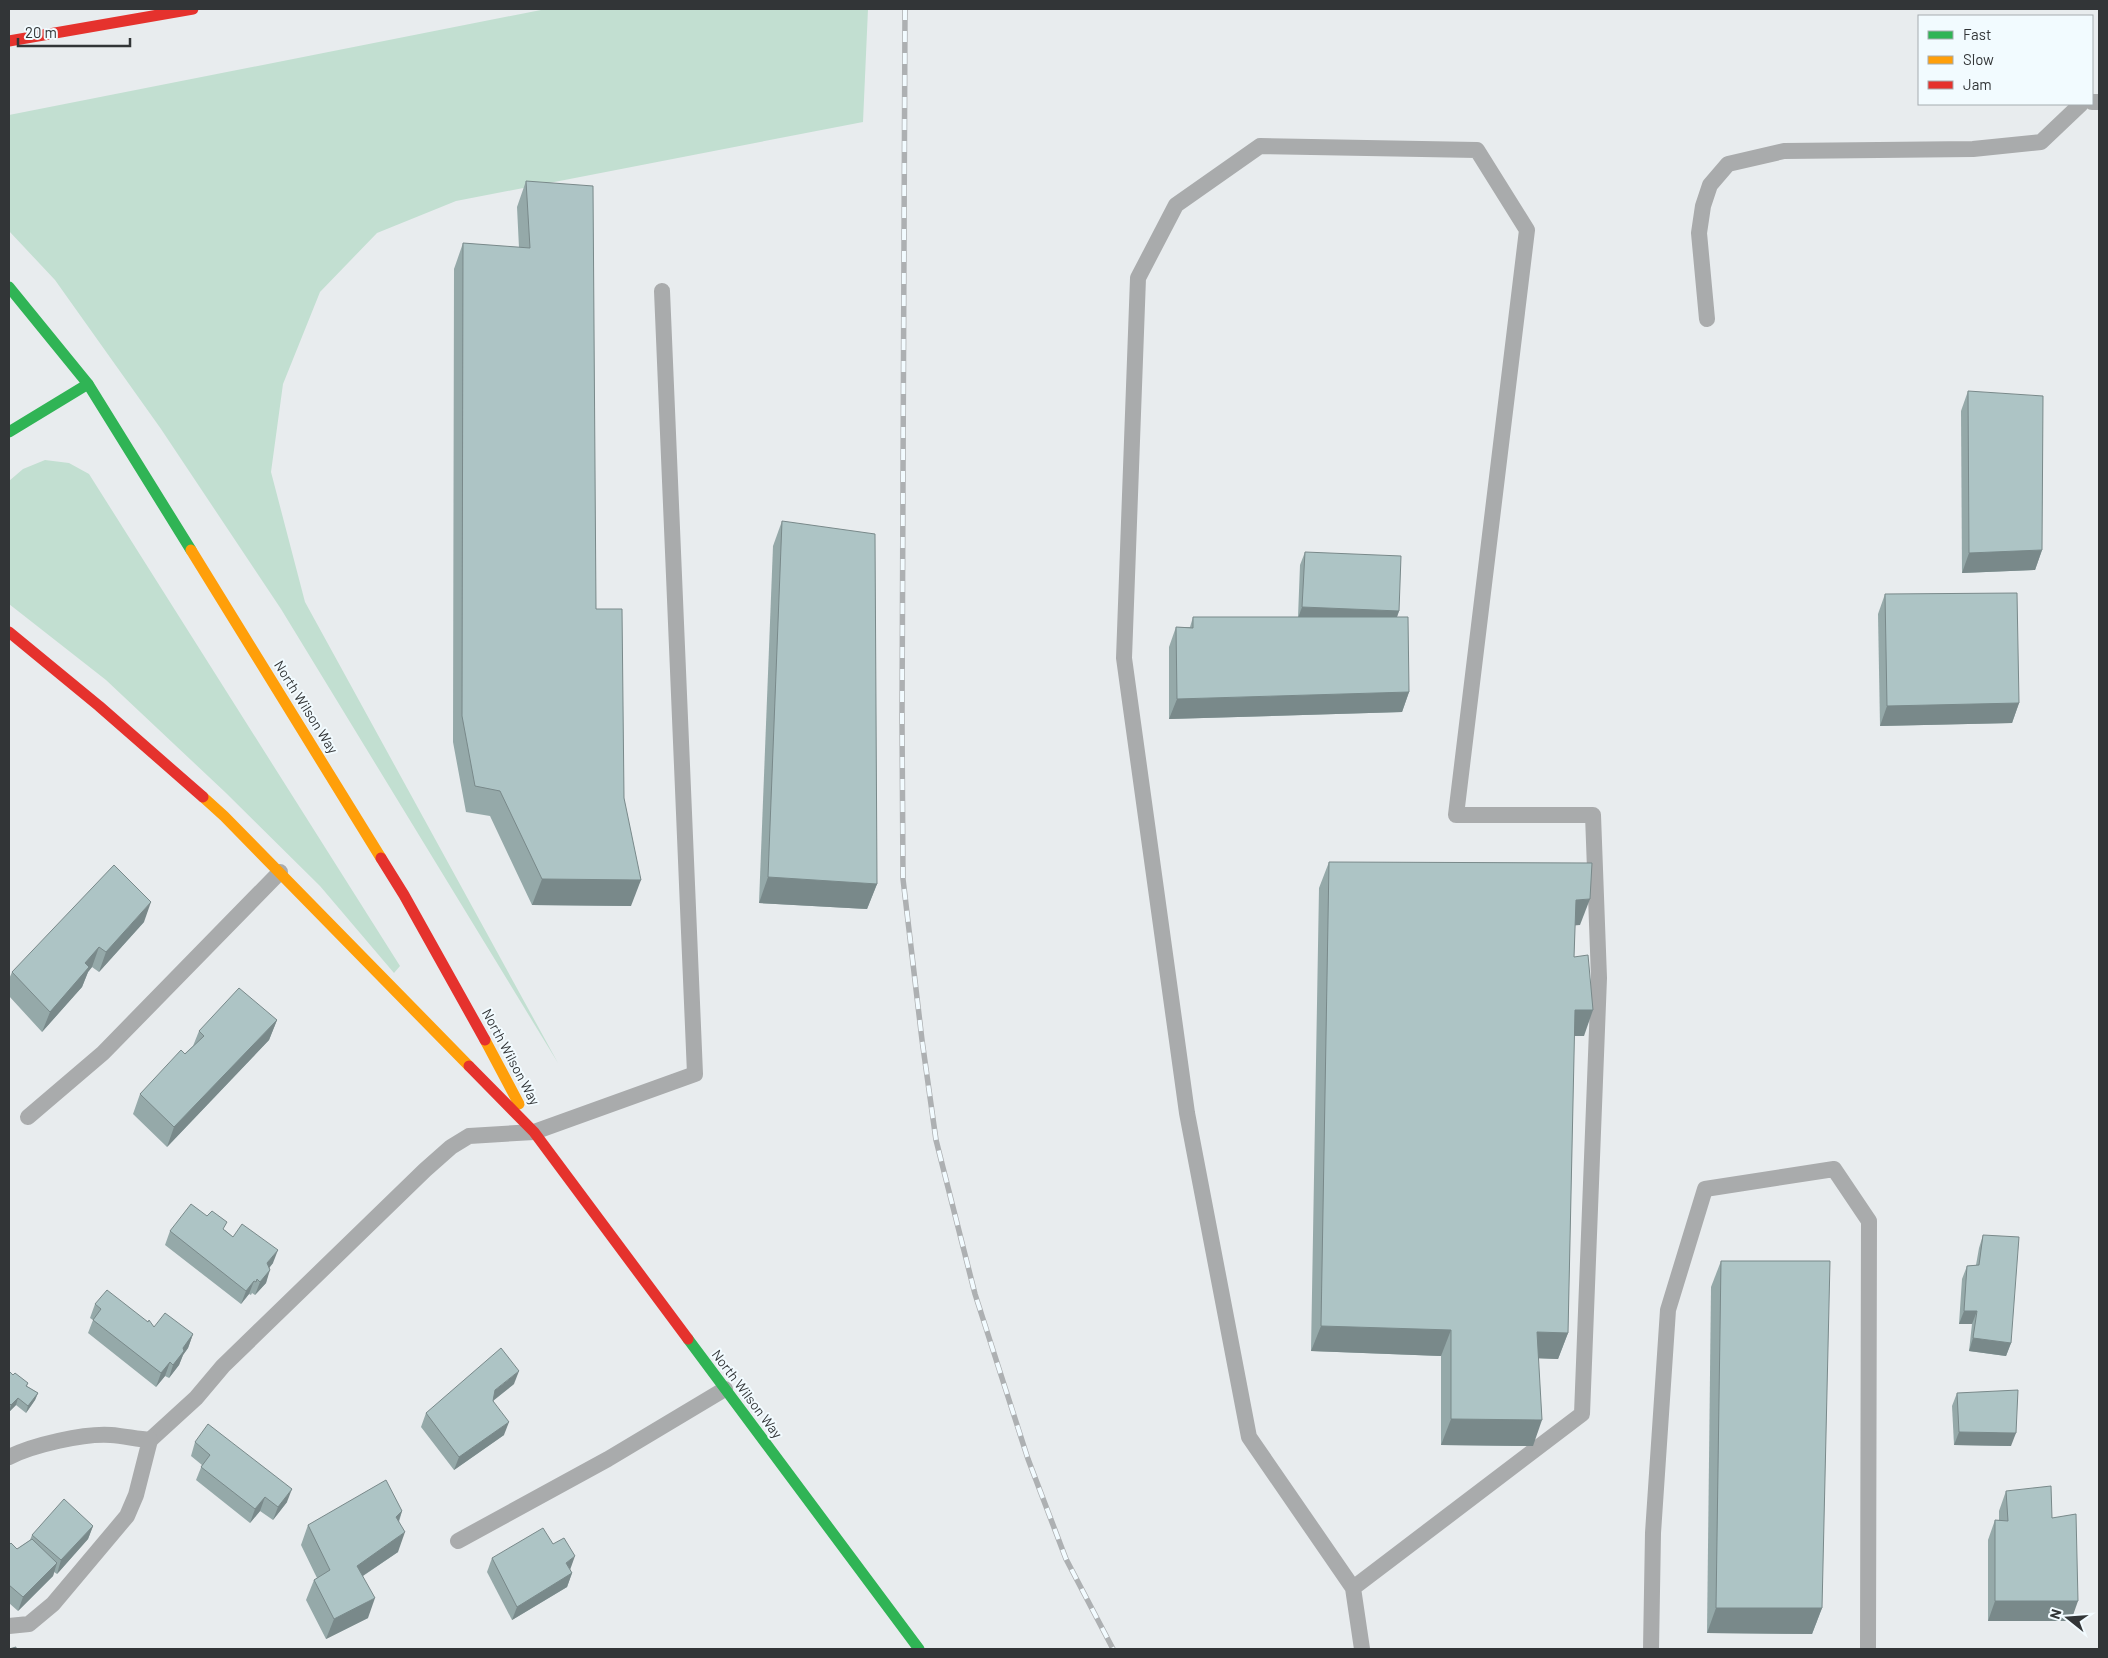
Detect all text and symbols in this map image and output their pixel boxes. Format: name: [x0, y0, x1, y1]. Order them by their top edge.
scale bar: [18, 15, 130, 47]
legend: [1918, 15, 2093, 105]
text: 20 m: [25, 23, 57, 41]
text: Fast: [1963, 25, 1991, 43]
text: Slow: [1963, 50, 1994, 68]
text: Jam: [1963, 75, 1992, 93]
street label: North Wilson Way: [271, 657, 342, 757]
street label: North Wilson Way: [479, 1006, 544, 1108]
street label: North Wilson Way: [708, 1346, 787, 1442]
north arrow: [2043, 1593, 2093, 1643]
text: N: [2046, 1607, 2065, 1621]

